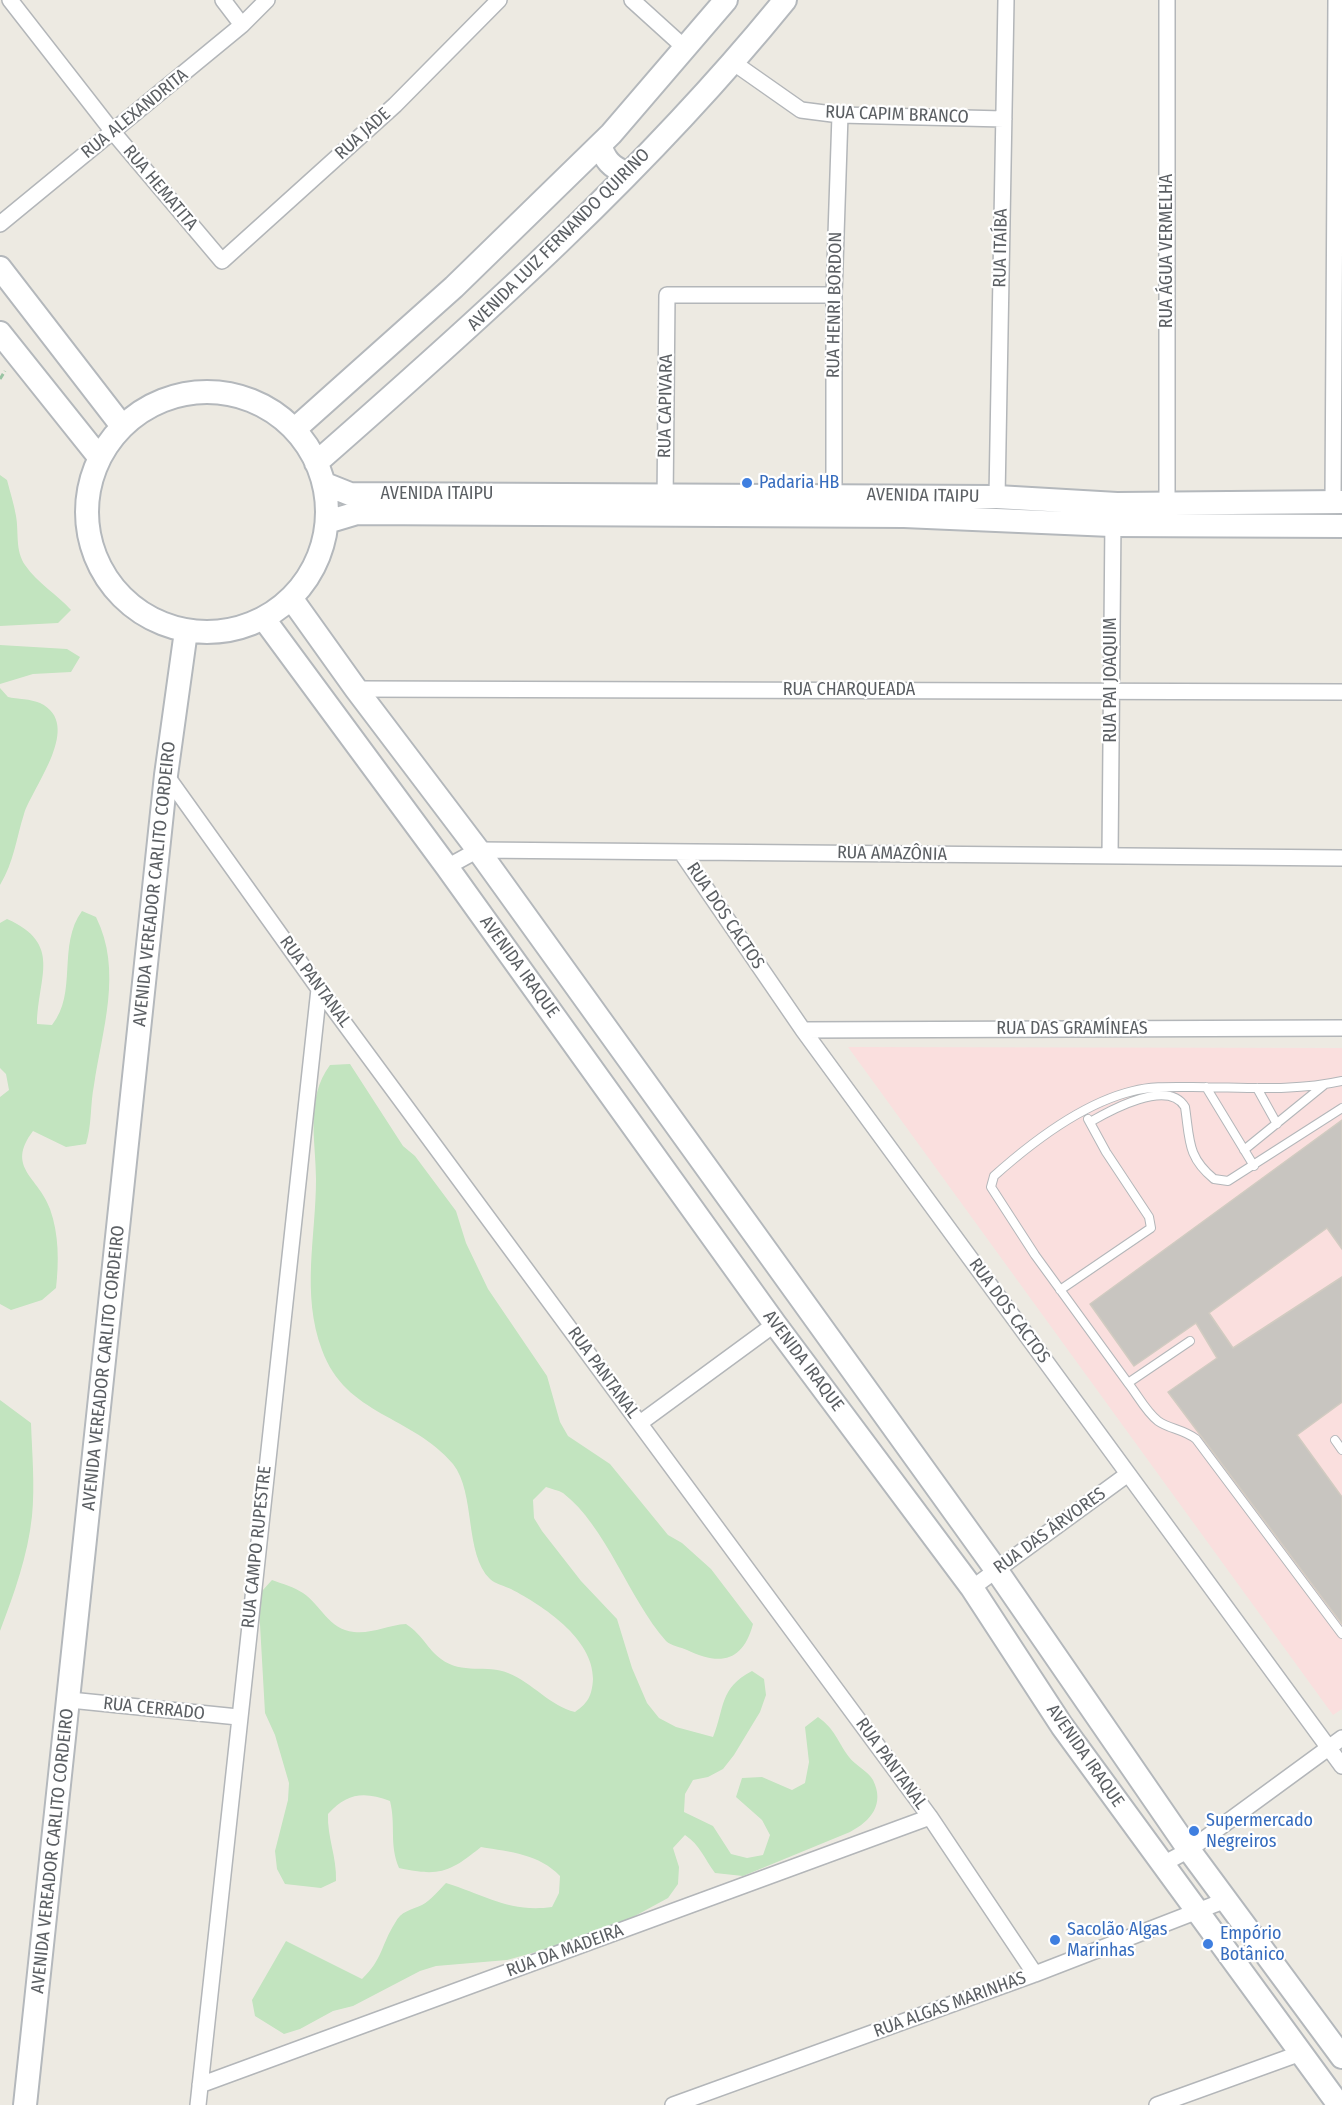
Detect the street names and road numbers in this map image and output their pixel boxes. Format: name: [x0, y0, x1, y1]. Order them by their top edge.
street label: RUA ALEXANDRITA: [77, 64, 193, 164]
street label: RUA CAPIM BRANCO: [825, 102, 969, 128]
street label: RUA JADE: [331, 104, 395, 164]
street label: RUA HEMATITA: [118, 141, 202, 235]
street label: AVENIDA LUIZ FERNANDO QUIRINO: [463, 144, 655, 336]
street label: RUA ÁGUA VERMELHA: [1156, 174, 1178, 328]
street label: RUA ITAÍBA: [990, 208, 1012, 288]
street label: RUA HENRI BORDON: [823, 232, 847, 378]
street label: RUA CAPIVARA: [654, 354, 678, 458]
street label: AVENIDA ITAIPU: [381, 483, 493, 505]
street label: AVENIDA ITAIPU: [866, 484, 980, 508]
street label: RUA PAI JOAQUIM: [1100, 617, 1122, 743]
street label: RUA CHARQUEADA: [783, 679, 915, 701]
street label: AVENIDA VEREADOR CARLITO CORDEIRO: [129, 740, 181, 1028]
street label: RUA AMAZÔNIA: [837, 842, 947, 866]
street label: RUA DOS CACTOS: [681, 859, 769, 973]
street label: AVENIDA IRAQUE: [475, 912, 563, 1022]
street label: RUA PANTANAL: [275, 932, 355, 1032]
street label: RUA DAS GRAMÍNEAS: [996, 1018, 1148, 1040]
street label: AVENIDA VEREADOR CARLITO CORDEIRO: [78, 1224, 130, 1512]
street label: RUA DOS CACTOS: [964, 1254, 1054, 1368]
street label: AVENIDA IRAQUE: [758, 1306, 848, 1416]
street label: RUA PANTANAL: [563, 1323, 643, 1423]
street label: RUA CAMPO RUPESTRE: [238, 1465, 276, 1629]
street label: RUA DAS ÁRVORES: [990, 1483, 1110, 1579]
street label: RUA CERRADO: [102, 1693, 206, 1725]
street label: AVENIDA IRAQUE: [1042, 1700, 1128, 1812]
street label: AVENIDA VEREADOR CARLITO CORDEIRO: [27, 1707, 79, 1995]
street label: RUA PANTANAL: [851, 1714, 931, 1814]
street label: RUA DA MADEIRA: [504, 1920, 626, 1982]
street label: RUA ALGAS MARINHAS: [871, 1967, 1029, 2043]

